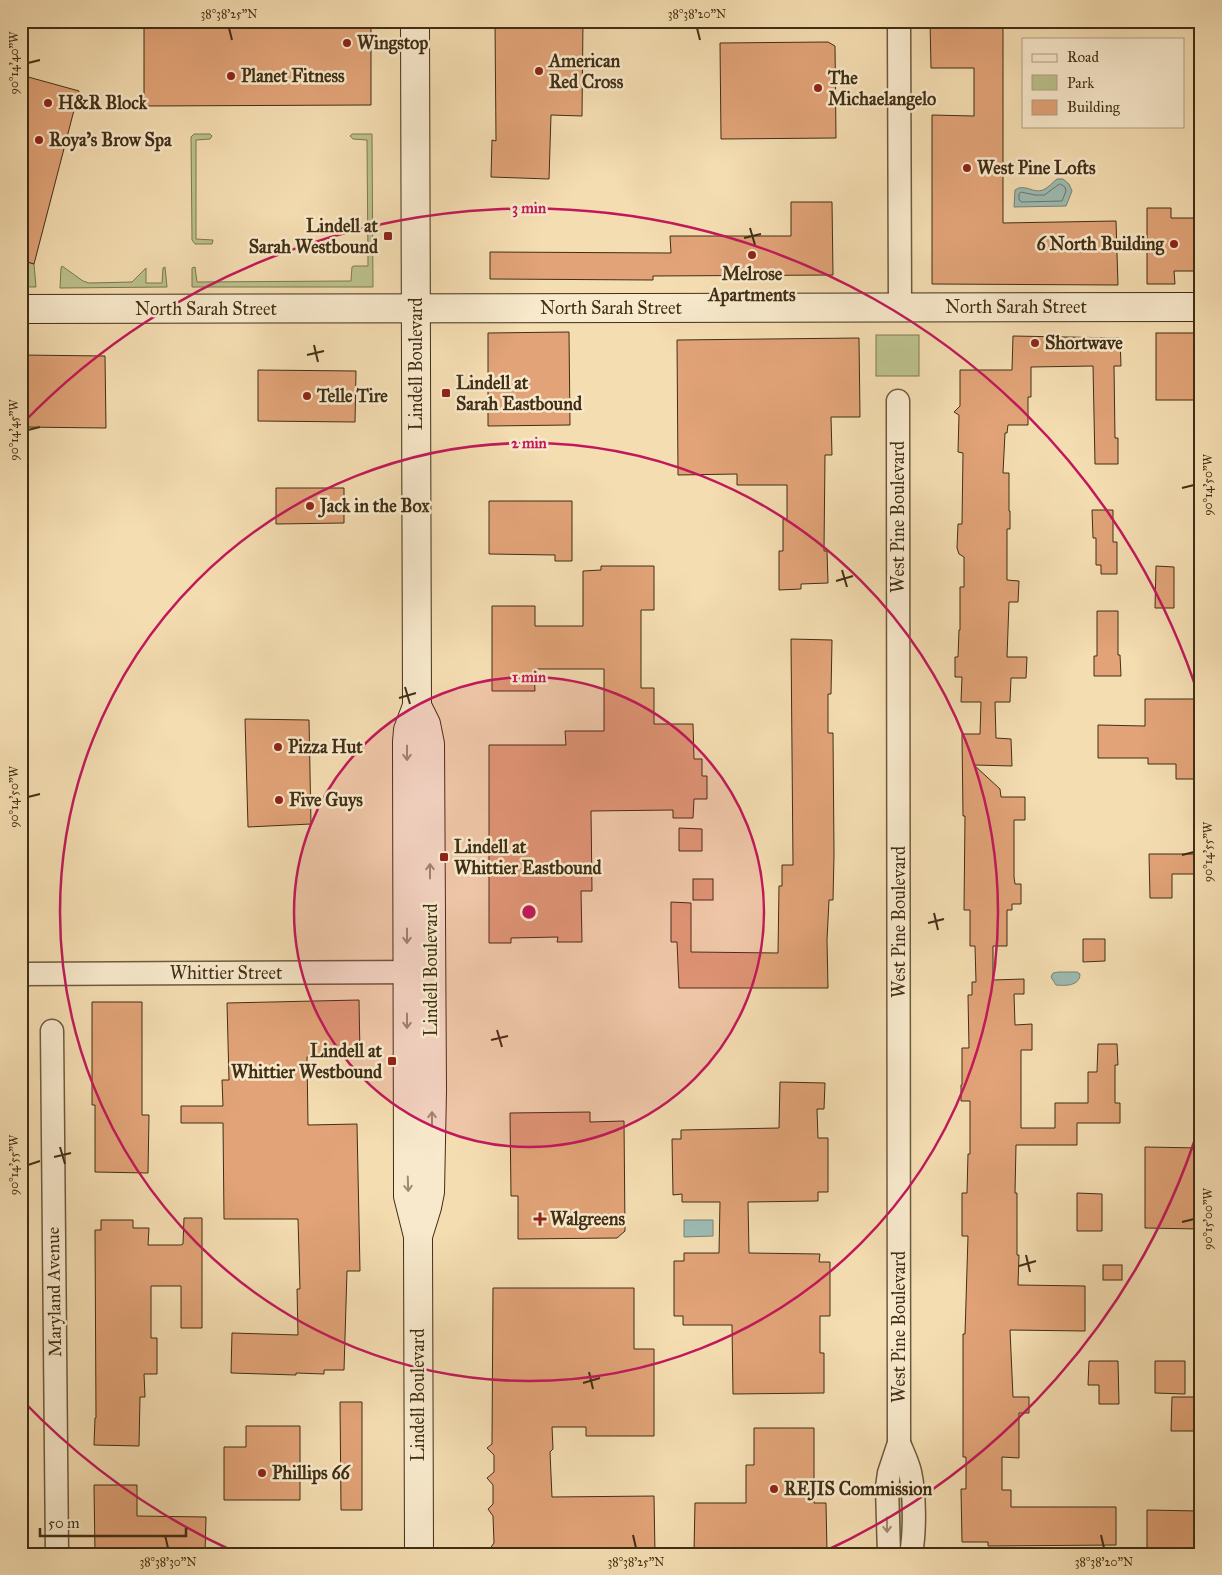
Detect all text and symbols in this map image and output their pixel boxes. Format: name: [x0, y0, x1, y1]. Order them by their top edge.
text: 38°38'25"N: [201, 7, 257, 21]
text: 38°38'20"N: [668, 7, 726, 21]
text: 90°14'40"W: [7, 31, 21, 94]
place label: Wingstop: [357, 32, 428, 55]
marker: Wingstop: [341, 37, 353, 49]
legend: [1022, 38, 1184, 128]
text: Road: [1067, 48, 1099, 66]
place label: American Red Cross: [548, 50, 624, 93]
place label: Planet Fitness: [241, 65, 345, 87]
marker: American Red Cross: [533, 65, 545, 77]
place label: The Michaelangelo: [827, 67, 936, 111]
marker: Planet Fitness: [225, 70, 237, 82]
text: Park: [1067, 74, 1094, 92]
marker: The Michaelangelo: [812, 82, 824, 94]
place label: H&R Block: [58, 92, 148, 114]
marker: H&R Block: [42, 97, 54, 109]
text: Building: [1067, 98, 1121, 116]
place label: Roya's Brow Spa: [49, 129, 172, 152]
marker: Roya's Brow Spa: [33, 134, 45, 146]
place label: West Pine Lofts: [977, 157, 1096, 179]
marker: West Pine Lofts: [961, 162, 973, 174]
text: 3 min: [512, 199, 547, 218]
place label: Lindell at Sarah Westbound: [249, 215, 379, 258]
marker: Lindell at Sarah Westbound: [382, 230, 394, 242]
place label: 6 North Building: [1036, 233, 1165, 256]
marker: 6 North Building: [1168, 238, 1180, 250]
marker: Melrose Apartments: [746, 249, 758, 261]
place label: Melrose Apartments: [707, 263, 796, 307]
street label: North Sarah Street: [945, 296, 1088, 318]
street label: North Sarah Street: [540, 297, 683, 319]
street label: North Sarah Street: [135, 298, 278, 320]
street label: Lindell Boulevard: [405, 298, 427, 430]
place label: Shortwave: [1045, 332, 1123, 354]
marker: Shortwave: [1029, 337, 1041, 349]
place label: Lindell at Sarah Eastbound: [456, 372, 583, 415]
place label: Telle Tire: [316, 385, 388, 407]
marker: Lindell at Sarah Eastbound: [440, 387, 452, 399]
marker: Telle Tire: [301, 390, 313, 402]
text: 90°14'45"W: [7, 399, 21, 461]
text: 2 min: [511, 434, 548, 452]
street label: West Pine Boulevard: [887, 441, 909, 593]
text: 90°14'50"W: [1201, 454, 1215, 516]
place label: Jack in the Box: [318, 495, 430, 518]
marker: Jack in the Box: [304, 500, 316, 512]
text: 1 min: [512, 668, 547, 686]
place label: Pizza Hut: [288, 736, 363, 758]
marker: Pizza Hut: [272, 741, 284, 753]
one-way arrow: [402, 745, 412, 761]
text: 90°14'50"W: [7, 766, 21, 828]
place label: Five Guys: [289, 789, 363, 812]
marker: Five Guys: [273, 794, 285, 806]
text: 90°14'55"W: [1201, 821, 1215, 882]
place label: Lindell at Whittier Eastbound: [454, 836, 603, 879]
street label: West Pine Boulevard: [888, 846, 910, 998]
marker: Lindell at Whittier Eastbound: [438, 851, 450, 863]
one-way arrow: [425, 863, 435, 880]
centre of rings: [520, 903, 538, 921]
street label: Lindell Boulevard: [420, 904, 442, 1036]
one-way arrow: [402, 928, 412, 944]
street label: Whittier Street: [170, 962, 283, 984]
one-way arrow: [402, 1013, 412, 1029]
place label: Lindell at Whittier Westbound: [231, 1040, 383, 1083]
marker: Lindell at Whittier Westbound: [386, 1055, 398, 1067]
one-way arrow: [427, 1111, 437, 1127]
text: 90°14'55"W: [7, 1134, 21, 1195]
one-way arrow: [403, 1176, 412, 1192]
text: 90°15'00"W: [1201, 1187, 1215, 1250]
place label: Walgreens: [550, 1208, 625, 1231]
marker: Walgreens: [534, 1213, 546, 1225]
street label: Maryland Avenue: [42, 1227, 66, 1357]
street label: West Pine Boulevard: [888, 1251, 910, 1403]
street label: Lindell Boulevard: [407, 1329, 429, 1461]
place label: Phillips 66: [272, 1462, 351, 1485]
marker: Phillips 66: [256, 1467, 268, 1479]
place label: REJIS Commission: [784, 1478, 932, 1501]
marker: REJIS Commission: [768, 1483, 780, 1495]
scale bar: [40, 1505, 186, 1537]
text: 50 m: [48, 1514, 80, 1532]
one-way arrow: [883, 1517, 892, 1533]
text: 38°38'30"N: [139, 1555, 197, 1569]
text: 38°38'25"N: [608, 1555, 664, 1569]
text: 38°38'20"N: [1075, 1555, 1133, 1569]

